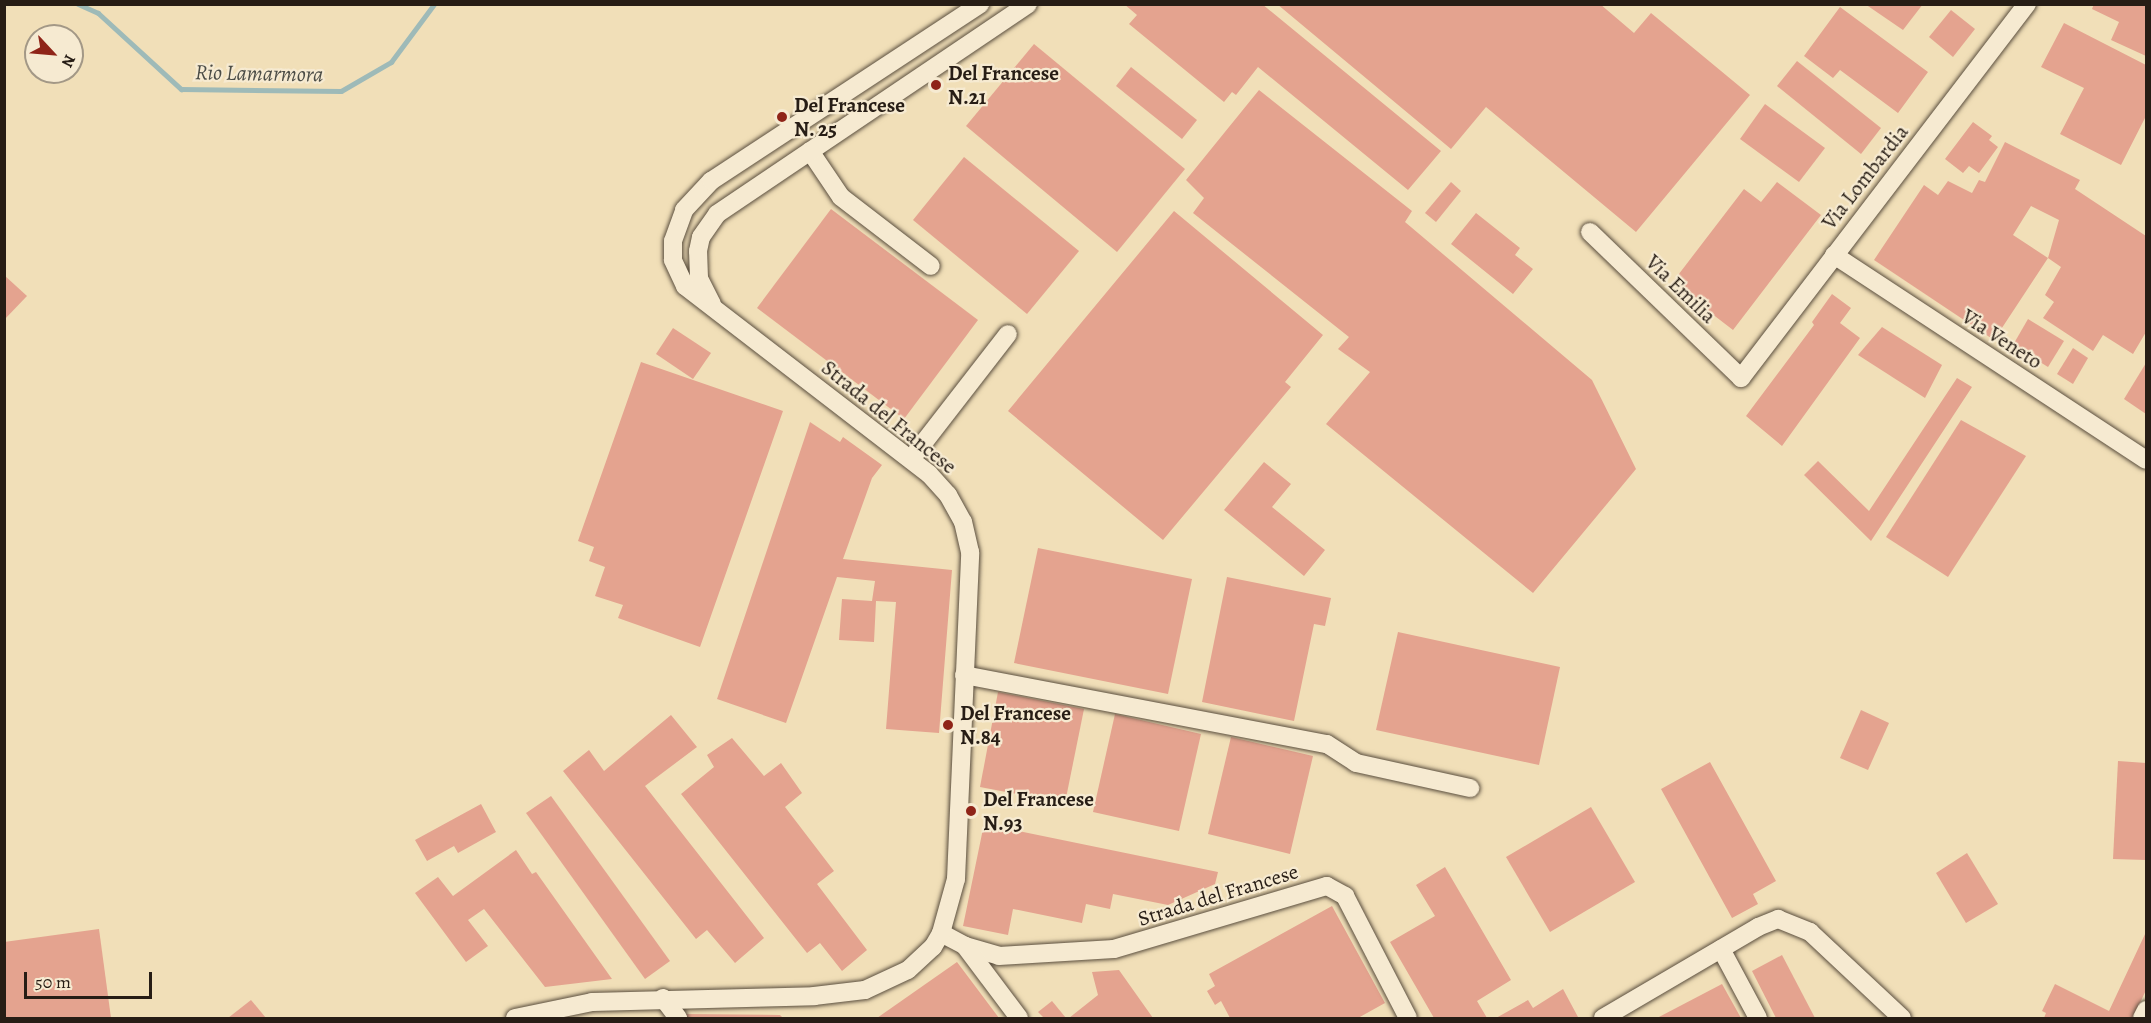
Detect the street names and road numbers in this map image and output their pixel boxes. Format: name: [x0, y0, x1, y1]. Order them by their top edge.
street label: Via Lombardia: [1816, 120, 1914, 234]
street label: Via Emilia: [1641, 249, 1721, 329]
street label: Via Veneto: [1957, 304, 2047, 374]
street label: Strada del Francese: [817, 355, 961, 479]
street label: Strada del Francese: [1135, 859, 1301, 931]

